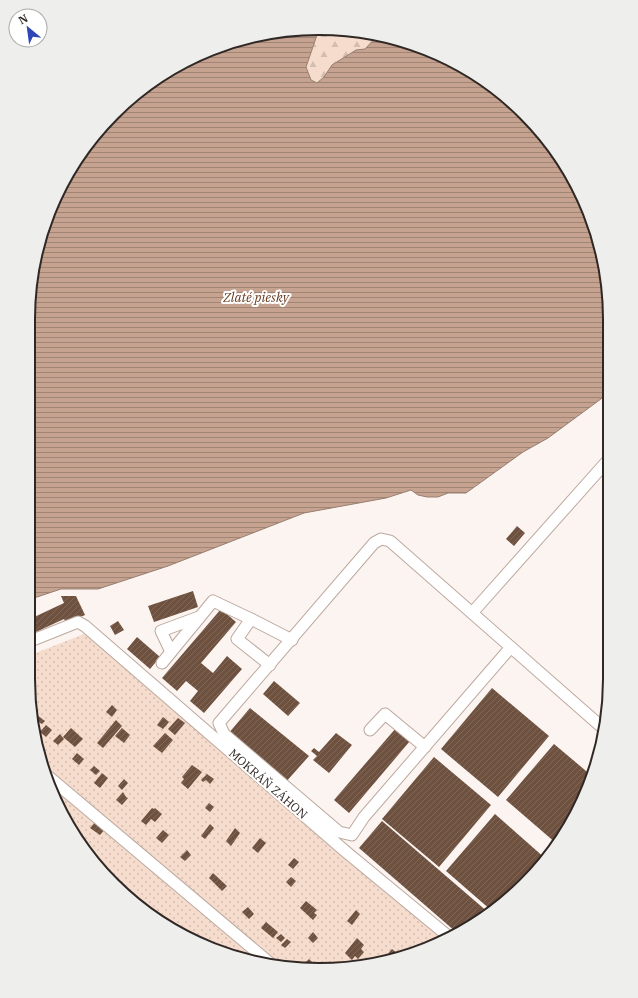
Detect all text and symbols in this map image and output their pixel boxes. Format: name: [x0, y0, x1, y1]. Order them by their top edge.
north arrow: [8, 8, 48, 48]
text: N: [16, 11, 31, 27]
water label: Zlaté piesky: [222, 289, 290, 306]
street label: MOKRÁŇ ZÁHON: [226, 745, 311, 822]

